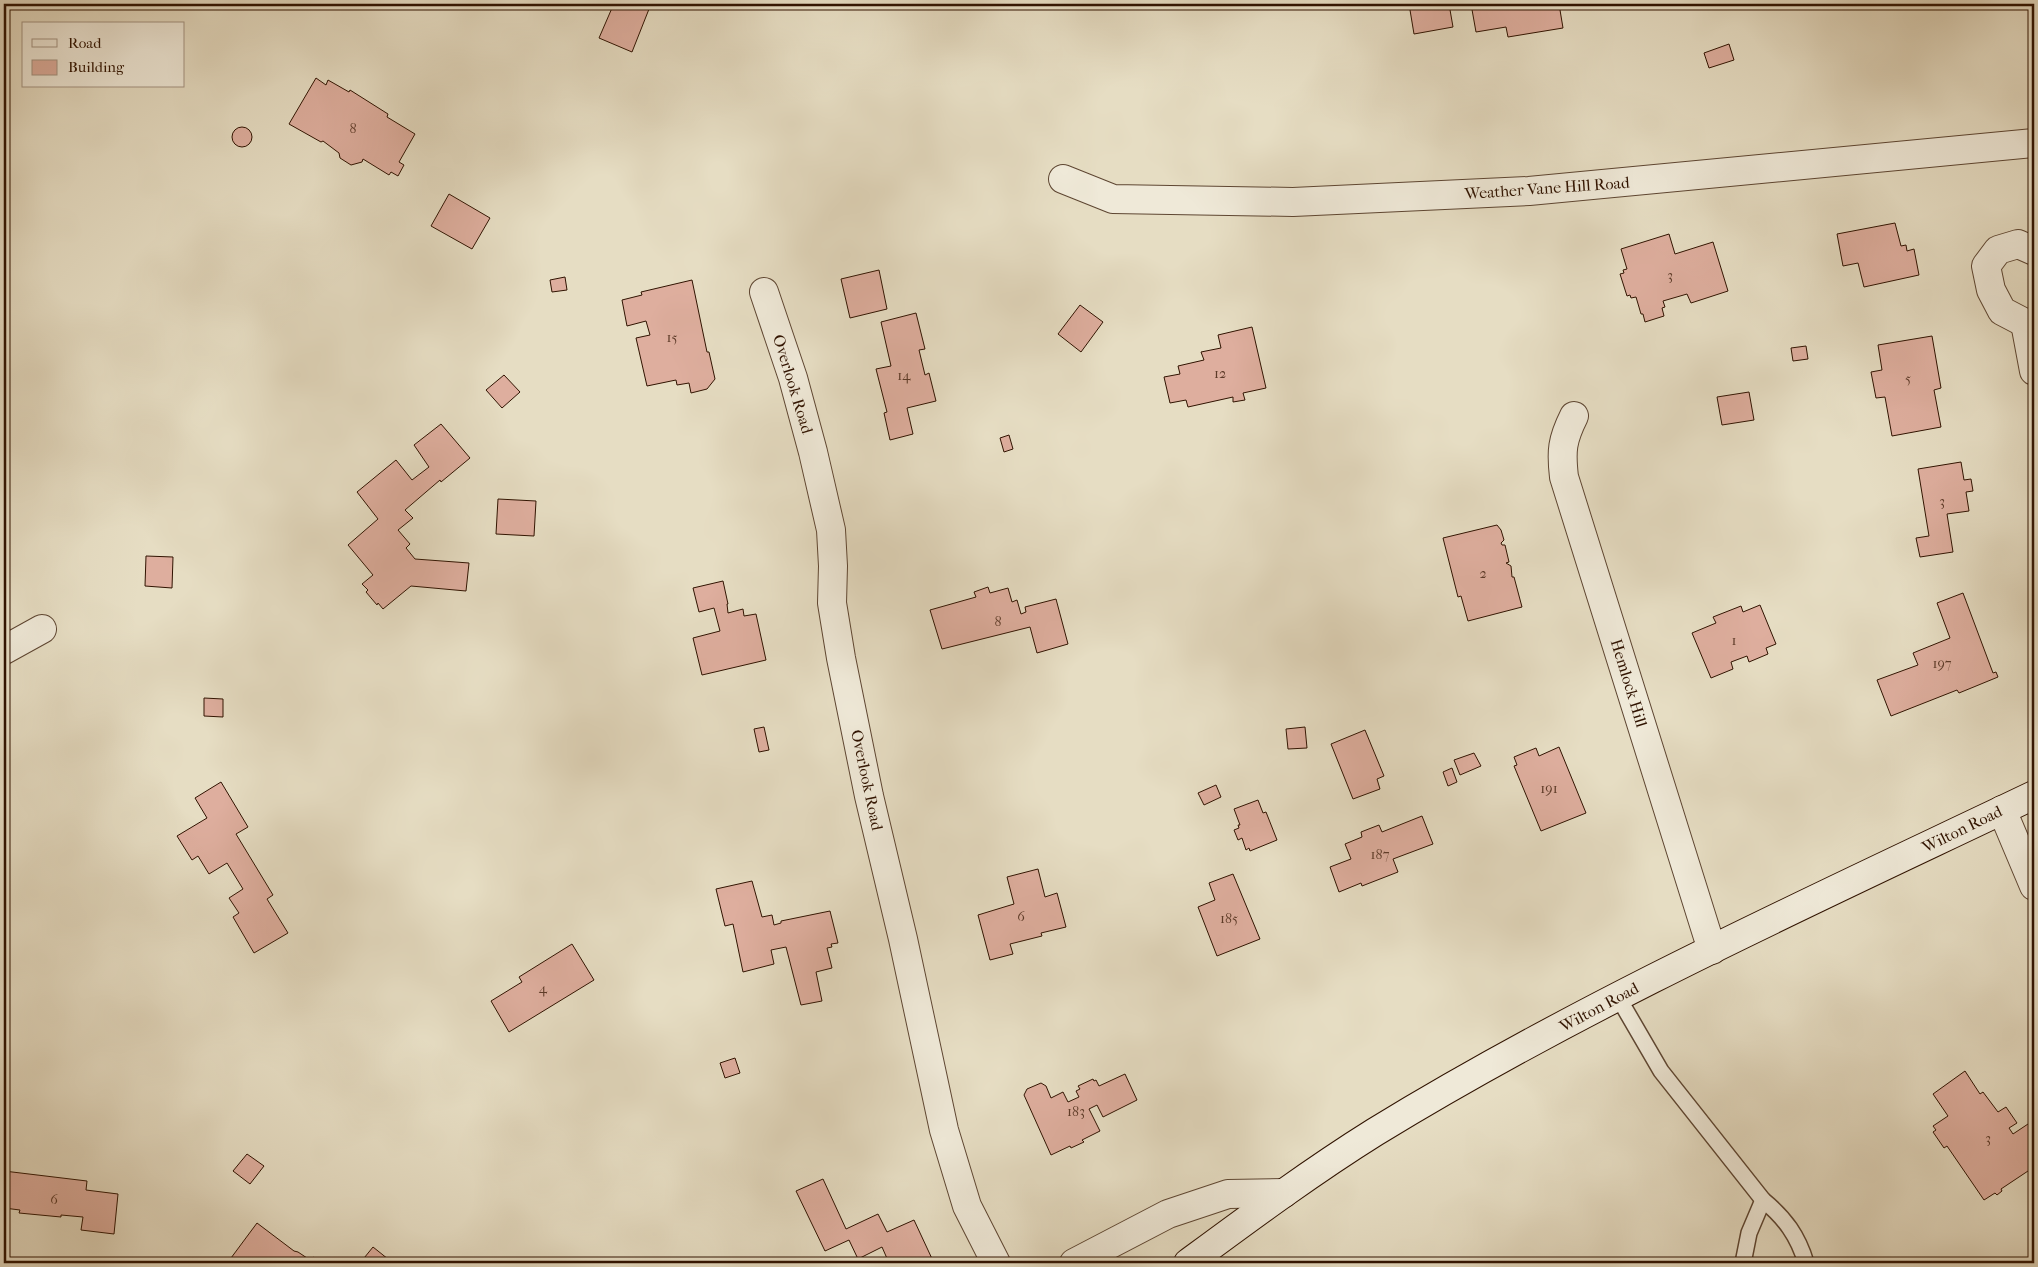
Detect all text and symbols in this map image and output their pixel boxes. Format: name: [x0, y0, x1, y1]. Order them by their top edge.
legend: [22, 22, 185, 88]
text: Road: [68, 34, 102, 52]
text: Building: [68, 58, 125, 76]
house number: 8: [349, 120, 357, 137]
street label: Weather Vane Hill Road: [1463, 173, 1630, 203]
house number: 3: [1667, 267, 1673, 284]
house number: 15: [667, 329, 678, 346]
street label: Overlook Road: [769, 332, 817, 436]
house number: 12: [1214, 365, 1226, 382]
house number: 14: [897, 367, 911, 384]
house number: 5: [1905, 370, 1911, 387]
house number: 3: [1939, 493, 1945, 510]
house number: 2: [1479, 565, 1487, 582]
house number: 8: [994, 613, 1002, 630]
house number: 1: [1732, 632, 1737, 649]
street label: Hemlock Hill: [1607, 637, 1652, 730]
house number: 197: [1932, 655, 1952, 672]
street label: Overlook Road: [847, 728, 887, 832]
house number: 191: [1540, 780, 1558, 797]
street label: Wilton Road: [1918, 801, 2005, 857]
house number: 187: [1371, 846, 1390, 863]
house number: 6: [1017, 908, 1025, 925]
house number: 185: [1220, 910, 1238, 927]
street label: Wilton Road: [1555, 978, 1642, 1036]
house number: 4: [539, 980, 548, 997]
house number: 183: [1067, 1103, 1085, 1120]
house number: 3: [1985, 1130, 1991, 1147]
house number: 6: [50, 1191, 58, 1208]

